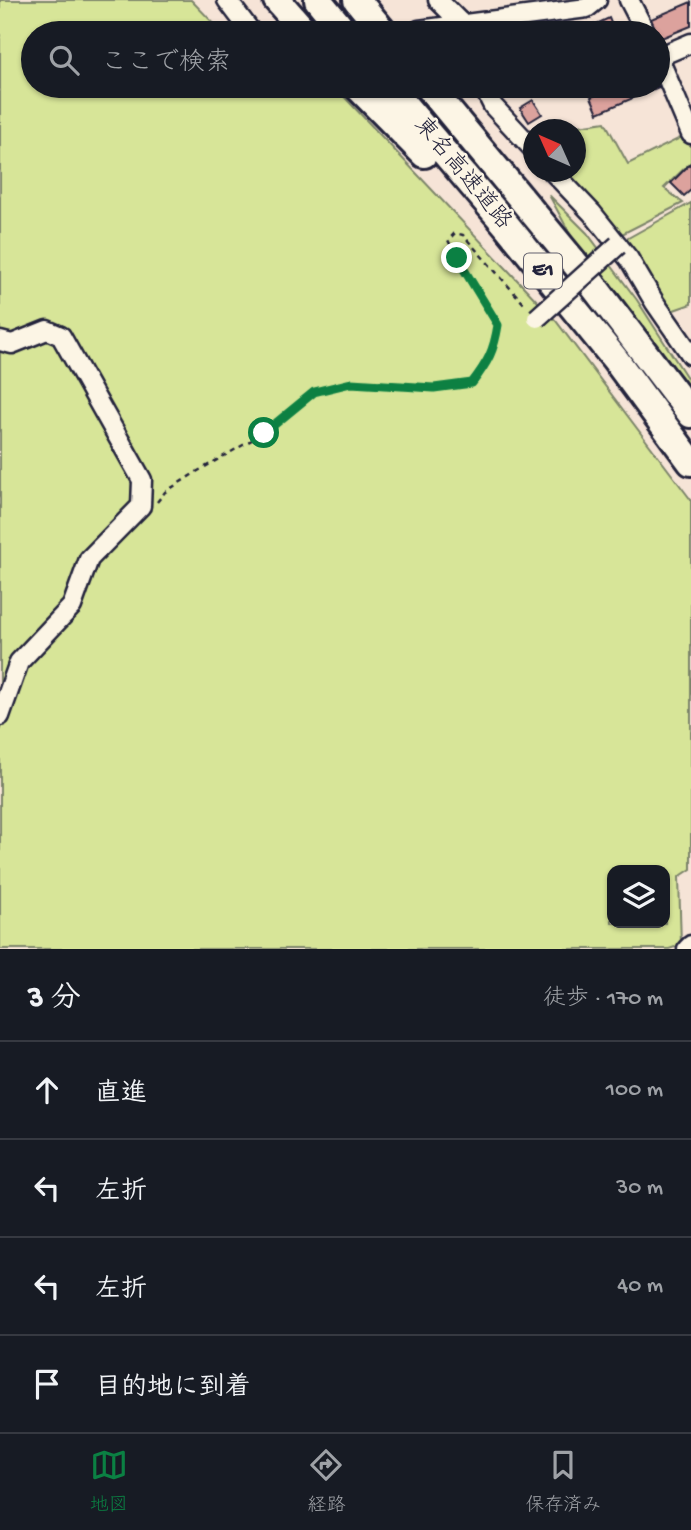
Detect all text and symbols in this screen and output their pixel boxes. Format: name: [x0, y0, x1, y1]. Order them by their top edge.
search box: [21, 21, 670, 98]
icon: search: [45, 41, 83, 79]
text: ここで検索: [101, 49, 231, 80]
street label: 東名高速道路: [407, 112, 517, 236]
north arrow: [523, 119, 586, 182]
route end: [441, 242, 472, 273]
road number: E1: [524, 254, 562, 288]
route start: [248, 417, 279, 448]
map controls: [607, 865, 670, 928]
button: layers: [607, 865, 670, 928]
text: 3 分: [28, 983, 81, 1018]
text: 徒歩 · 170 m: [543, 986, 663, 1013]
icon: ahead: [28, 1071, 66, 1109]
text: 100 m: [606, 1077, 663, 1104]
text: 直進: [95, 1080, 147, 1111]
icon: left: [28, 1169, 66, 1207]
text: 30 m: [616, 1175, 663, 1202]
text: 左折: [95, 1178, 147, 1209]
icon: left: [28, 1267, 66, 1305]
text: 40 m: [617, 1273, 663, 1300]
text: 左折: [95, 1276, 147, 1307]
icon: arrive: [28, 1365, 66, 1403]
text: 目的地に到着: [95, 1374, 251, 1405]
tab: 地図: [90, 1446, 128, 1518]
tab: 経路: [307, 1446, 345, 1518]
tab: 保存済み: [525, 1446, 601, 1518]

